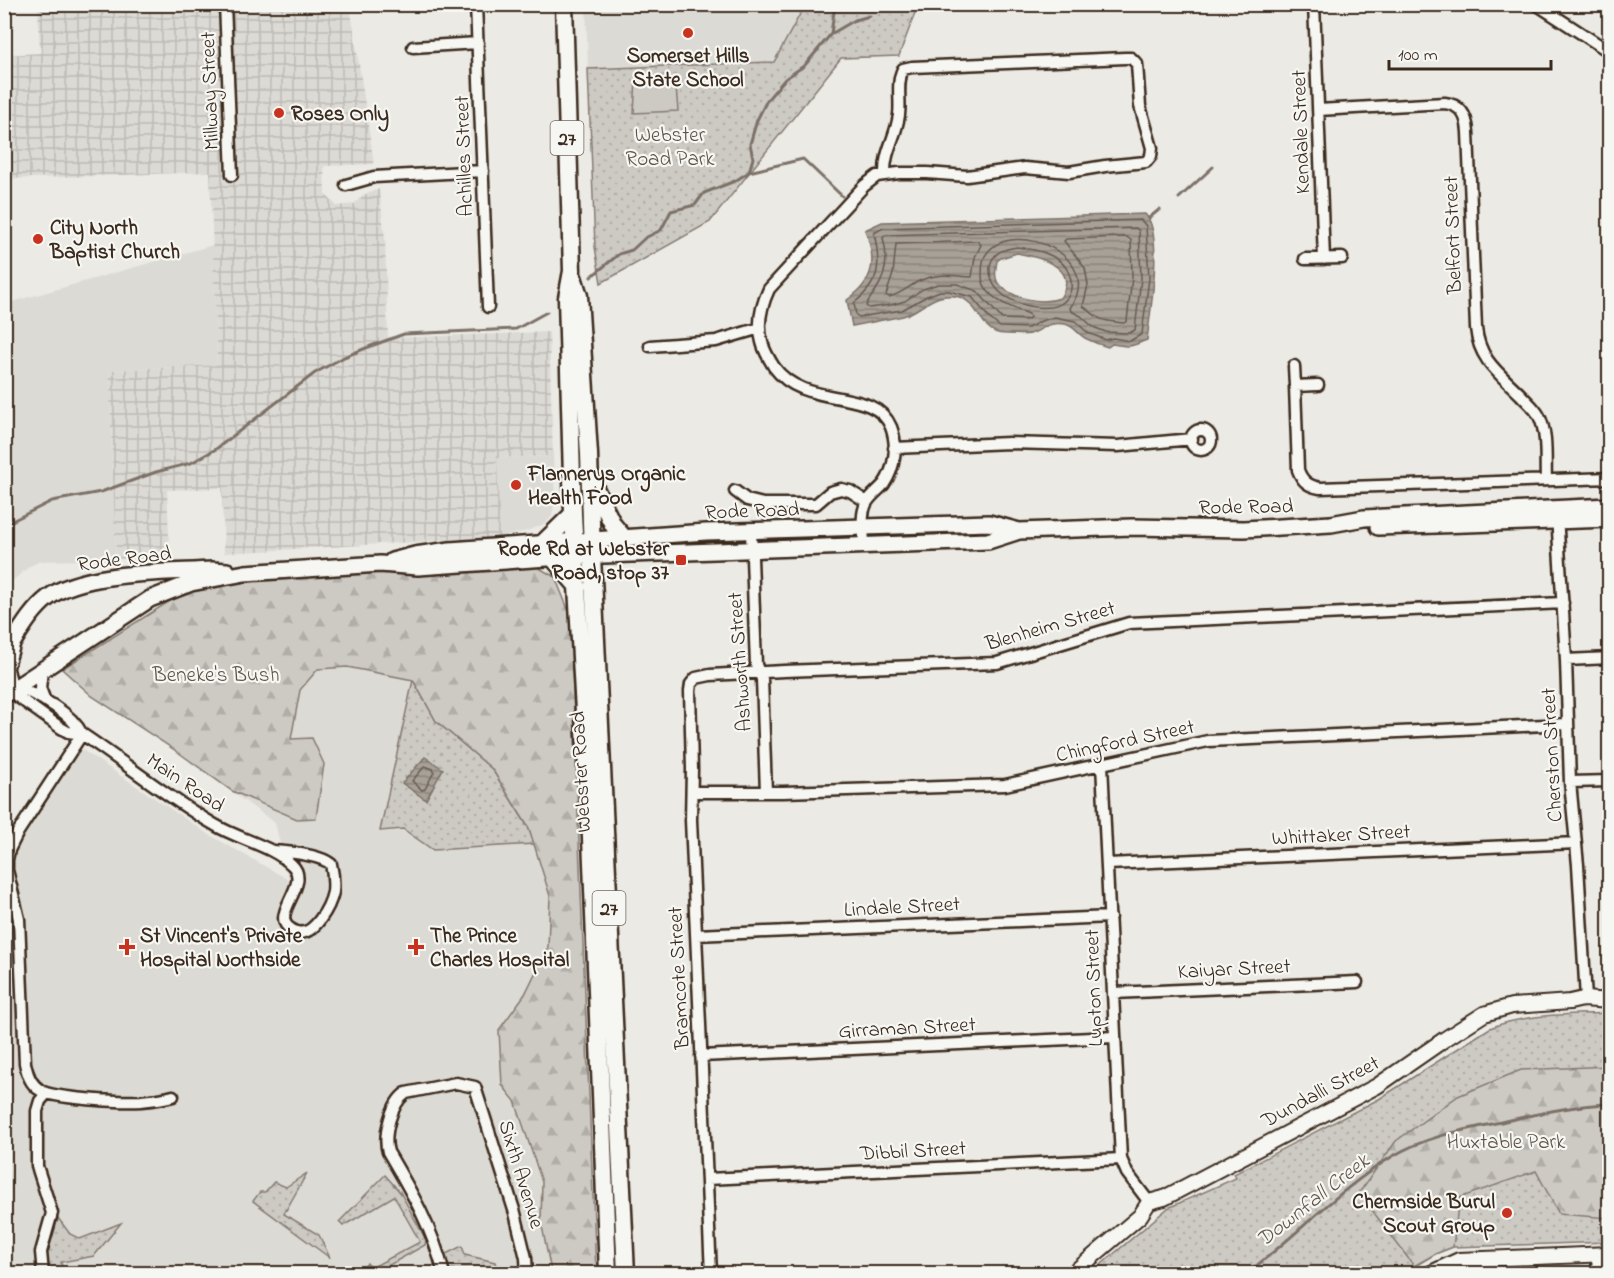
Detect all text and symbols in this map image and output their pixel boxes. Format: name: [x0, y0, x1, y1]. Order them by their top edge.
marker: Somerset Hills State School: [681, 26, 695, 40]
street label: Millway Street: [194, 31, 230, 151]
scale bar: [1389, 33, 1551, 71]
place label: Somerset Hills State School: [627, 42, 750, 96]
text: 100 m: [1398, 43, 1438, 69]
street label: Kendale Street: [1285, 69, 1319, 195]
street label: Achilles Street: [448, 95, 482, 217]
place label: Roses Only: [291, 100, 389, 132]
marker: Roses Only: [272, 106, 286, 120]
road number: 27: [550, 121, 584, 155]
park label: Webster Road Park: [626, 121, 715, 175]
street label: Belfort Street: [1437, 175, 1471, 296]
place label: City North Baptist Church: [49, 214, 180, 268]
marker: City North Baptist Church: [31, 232, 45, 246]
place label: Flannerys Organic Health Food: [527, 460, 686, 514]
marker: Flannerys Organic Health Food: [509, 478, 523, 492]
street label: Rode Road: [1198, 492, 1294, 524]
street label: Rode Road: [704, 495, 800, 529]
place label: Rode Rd at Webster Road, stop 37: [497, 535, 669, 589]
street label: Rode Road: [75, 539, 173, 581]
marker: Rode Rd at Webster Road, stop 37: [674, 553, 688, 567]
street label: Ashworth Street: [721, 591, 761, 733]
street label: Blenheim Street: [981, 594, 1119, 660]
park label: Beneke's Bush: [152, 661, 279, 691]
street label: Cherston Street: [1534, 687, 1571, 823]
street label: Webster Road: [564, 710, 600, 833]
street label: Chingford Street: [1053, 713, 1198, 773]
street label: Main Road: [140, 746, 230, 821]
street label: Whittaker Street: [1271, 817, 1411, 855]
street label: Lindale Street: [843, 890, 961, 926]
road number: 27: [592, 891, 626, 925]
street label: Bramcote Street: [661, 906, 699, 1051]
place label: St Vincent's Private Hospital Northside: [140, 922, 303, 976]
place label: The Prince Charles Hospital: [430, 922, 570, 976]
street label: Lupton Street: [1078, 929, 1112, 1047]
marker: St Vincent's Private Hospital Northside: [118, 938, 136, 956]
marker: The Prince Charles Hospital: [407, 938, 425, 956]
street label: Kaiyar Street: [1177, 952, 1291, 990]
street label: Girraman Street: [838, 1010, 977, 1048]
street label: Dundalli Street: [1256, 1049, 1385, 1137]
street label: Sixth Avenue: [489, 1117, 551, 1233]
park label: Huxtable Park: [1447, 1128, 1566, 1158]
street label: Dibbil Street: [858, 1134, 967, 1170]
water label: Downfall Creek: [1250, 1146, 1378, 1256]
place label: Chermside Burul Scout Group: [1352, 1188, 1495, 1242]
marker: Chermside Burul Scout Group: [1500, 1206, 1514, 1220]

